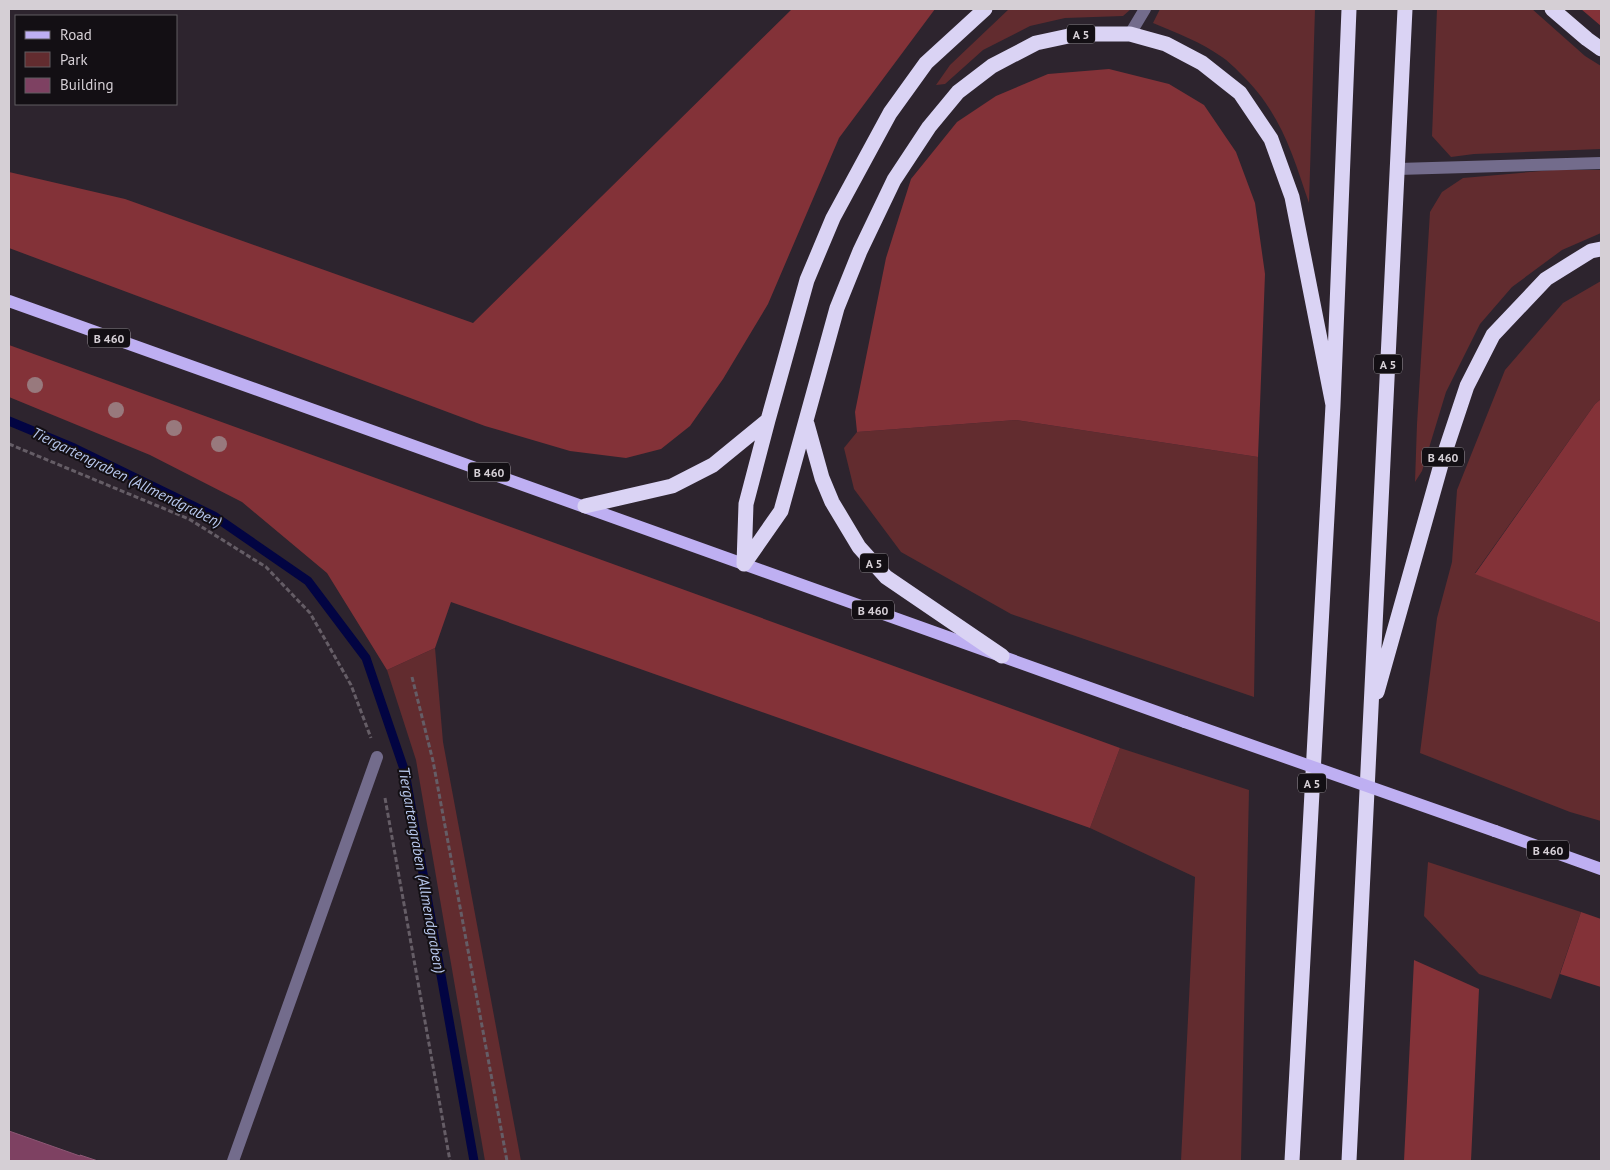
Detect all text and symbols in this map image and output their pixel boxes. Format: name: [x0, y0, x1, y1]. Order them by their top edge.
legend: [15, 15, 178, 105]
road number: A 5: [1067, 24, 1095, 44]
text: Road: [60, 25, 92, 44]
text: Park: [60, 50, 88, 69]
text: Building: [60, 75, 114, 94]
road number: B 460: [88, 328, 130, 348]
road number: A 5: [1374, 354, 1402, 374]
water label: Tiergartengraben (Allmendgraben): [29, 423, 225, 531]
road number: B 460: [1422, 448, 1464, 467]
road number: B 460: [468, 462, 510, 482]
road number: A 5: [860, 554, 888, 572]
road number: B 460: [852, 600, 894, 620]
water label: Tiergartengraben (Allmendgraben): [394, 765, 450, 975]
road number: A 5: [1298, 774, 1326, 792]
road number: B 460: [1527, 840, 1569, 860]

